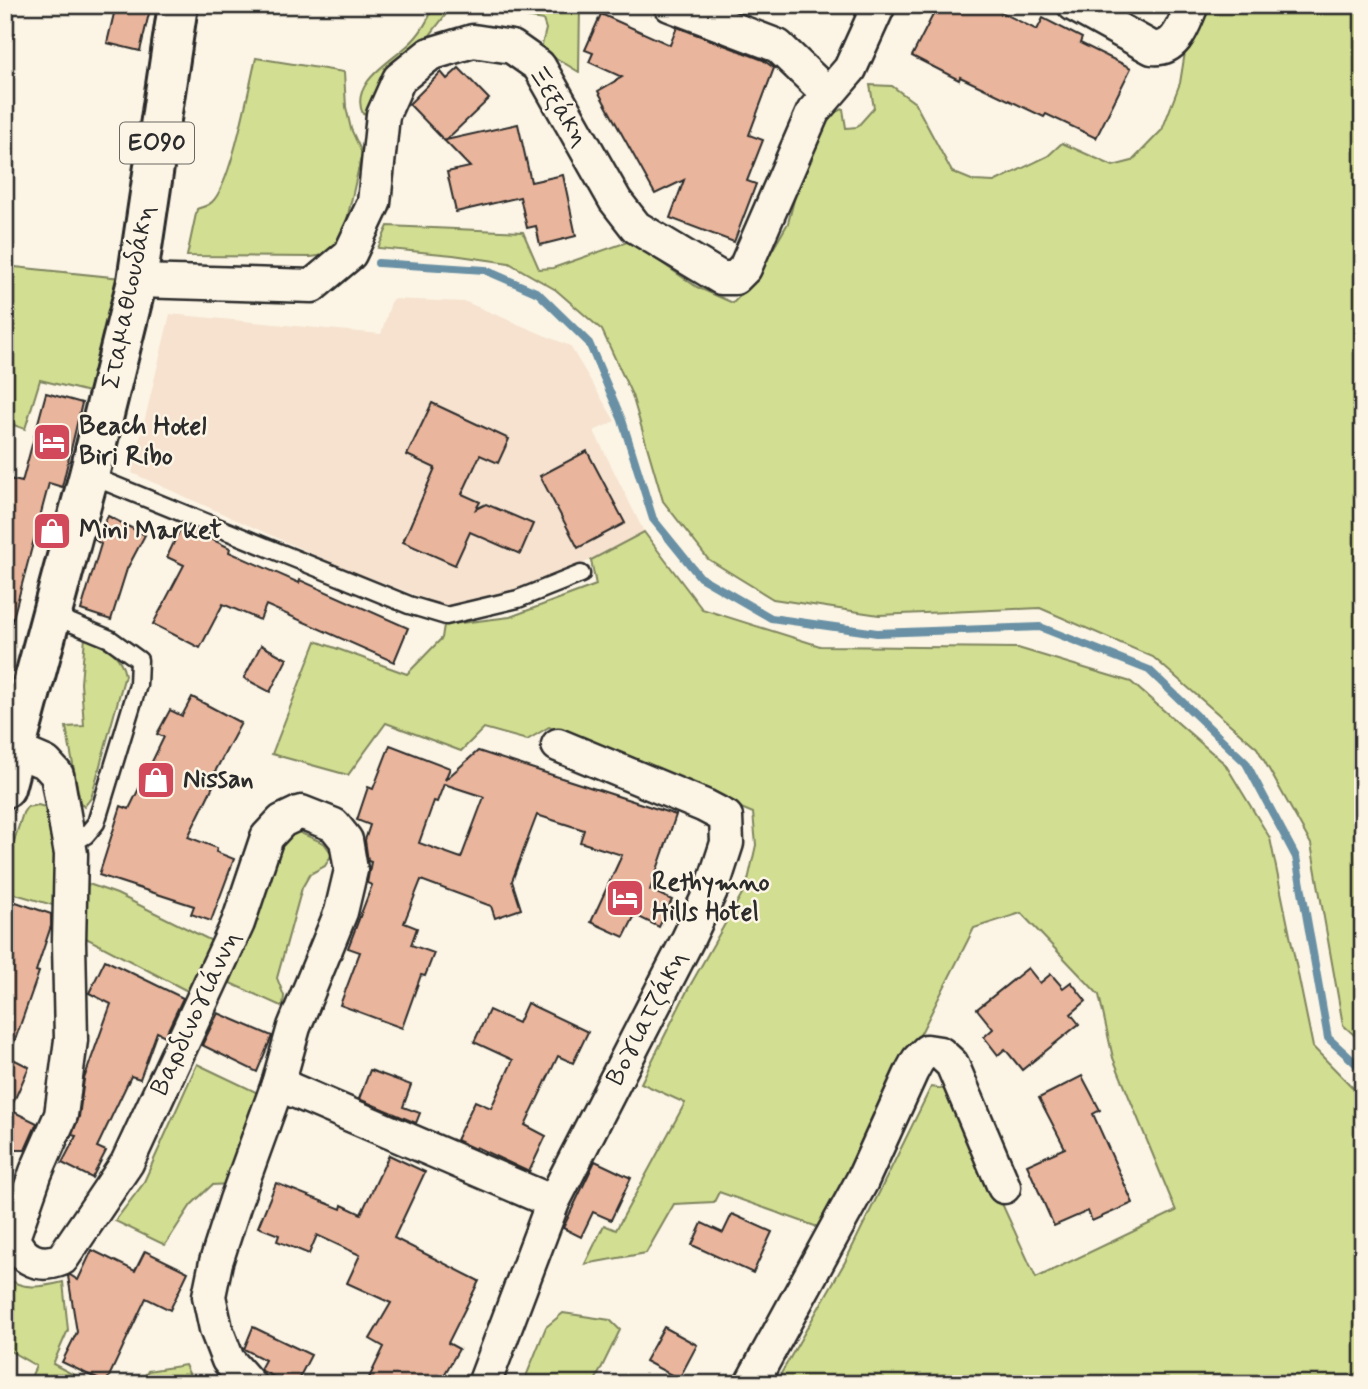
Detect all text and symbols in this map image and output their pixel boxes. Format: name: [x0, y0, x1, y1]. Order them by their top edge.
street label: Ξεξάκη: [519, 59, 597, 153]
road number: ΕΟ90: [120, 122, 194, 163]
street label: Σταμαθιουδάκη: [95, 202, 163, 392]
place label: Beach Hotel Biri Ribo: [79, 410, 206, 474]
hotel icon: Beach Hotel Biri Ribo: [31, 421, 73, 463]
shop icon: Mini Market: [31, 510, 73, 552]
place label: Mini Market: [79, 514, 222, 548]
shop icon: Nissan: [135, 759, 177, 801]
place label: Nissan: [183, 763, 254, 797]
place label: Rethymno Hills Hotel: [652, 866, 770, 930]
hotel icon: Rethymno Hills Hotel: [604, 877, 646, 919]
street label: Βαρδινογιάννη: [143, 925, 249, 1101]
street label: Βογιατζάκη: [599, 945, 695, 1091]

